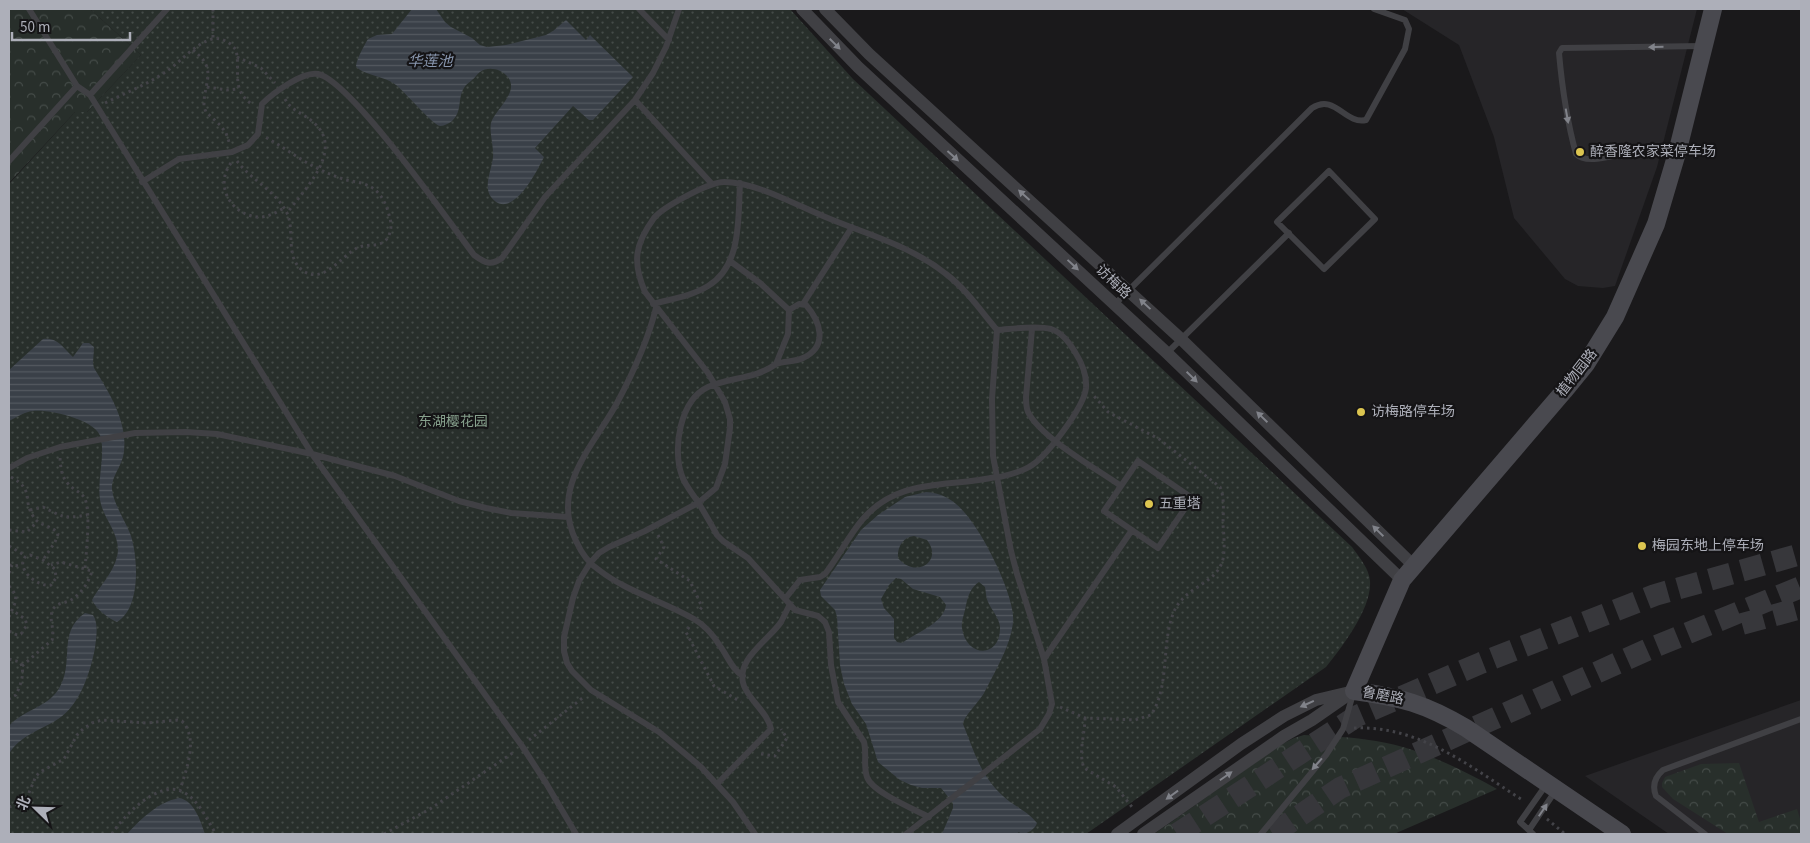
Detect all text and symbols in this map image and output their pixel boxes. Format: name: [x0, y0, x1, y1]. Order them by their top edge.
scale bar: [12, 10, 130, 42]
text: 50 m: [20, 17, 50, 38]
one-way arrow: [829, 38, 841, 50]
one-way arrow: [1648, 43, 1664, 51]
water label: 华莲池: [407, 51, 454, 72]
one-way arrow: [1563, 108, 1571, 124]
place label: 醉香隆农家菜停车场: [1590, 142, 1716, 162]
marker: 醉香隆农家菜停车场: [1574, 146, 1586, 158]
one-way arrow: [947, 150, 959, 162]
one-way arrow: [1018, 190, 1031, 201]
one-way arrow: [1067, 259, 1079, 271]
street label: 访梅路: [1091, 260, 1135, 304]
one-way arrow: [1139, 298, 1151, 310]
street label: 植物园路: [1552, 345, 1602, 401]
one-way arrow: [1185, 371, 1197, 383]
place label: 访梅路停车场: [1371, 402, 1455, 422]
marker: 访梅路停车场: [1355, 406, 1367, 418]
park label: 东湖樱花园: [418, 412, 488, 432]
one-way arrow: [1256, 412, 1268, 424]
place label: 五重塔: [1159, 494, 1201, 514]
marker: 五重塔: [1143, 498, 1155, 510]
one-way arrow: [1372, 525, 1384, 537]
place label: 梅园东地上停车场: [1652, 536, 1764, 556]
marker: 梅园东地上停车场: [1636, 540, 1648, 552]
street label: 鲁磨路: [1360, 682, 1406, 710]
one-way arrow: [1300, 701, 1314, 709]
one-way arrow: [1312, 758, 1323, 771]
one-way arrow: [1219, 771, 1233, 781]
north arrow: [10, 783, 60, 833]
one-way arrow: [1166, 789, 1179, 800]
text: 北: [12, 793, 36, 814]
one-way arrow: [1538, 803, 1548, 817]

